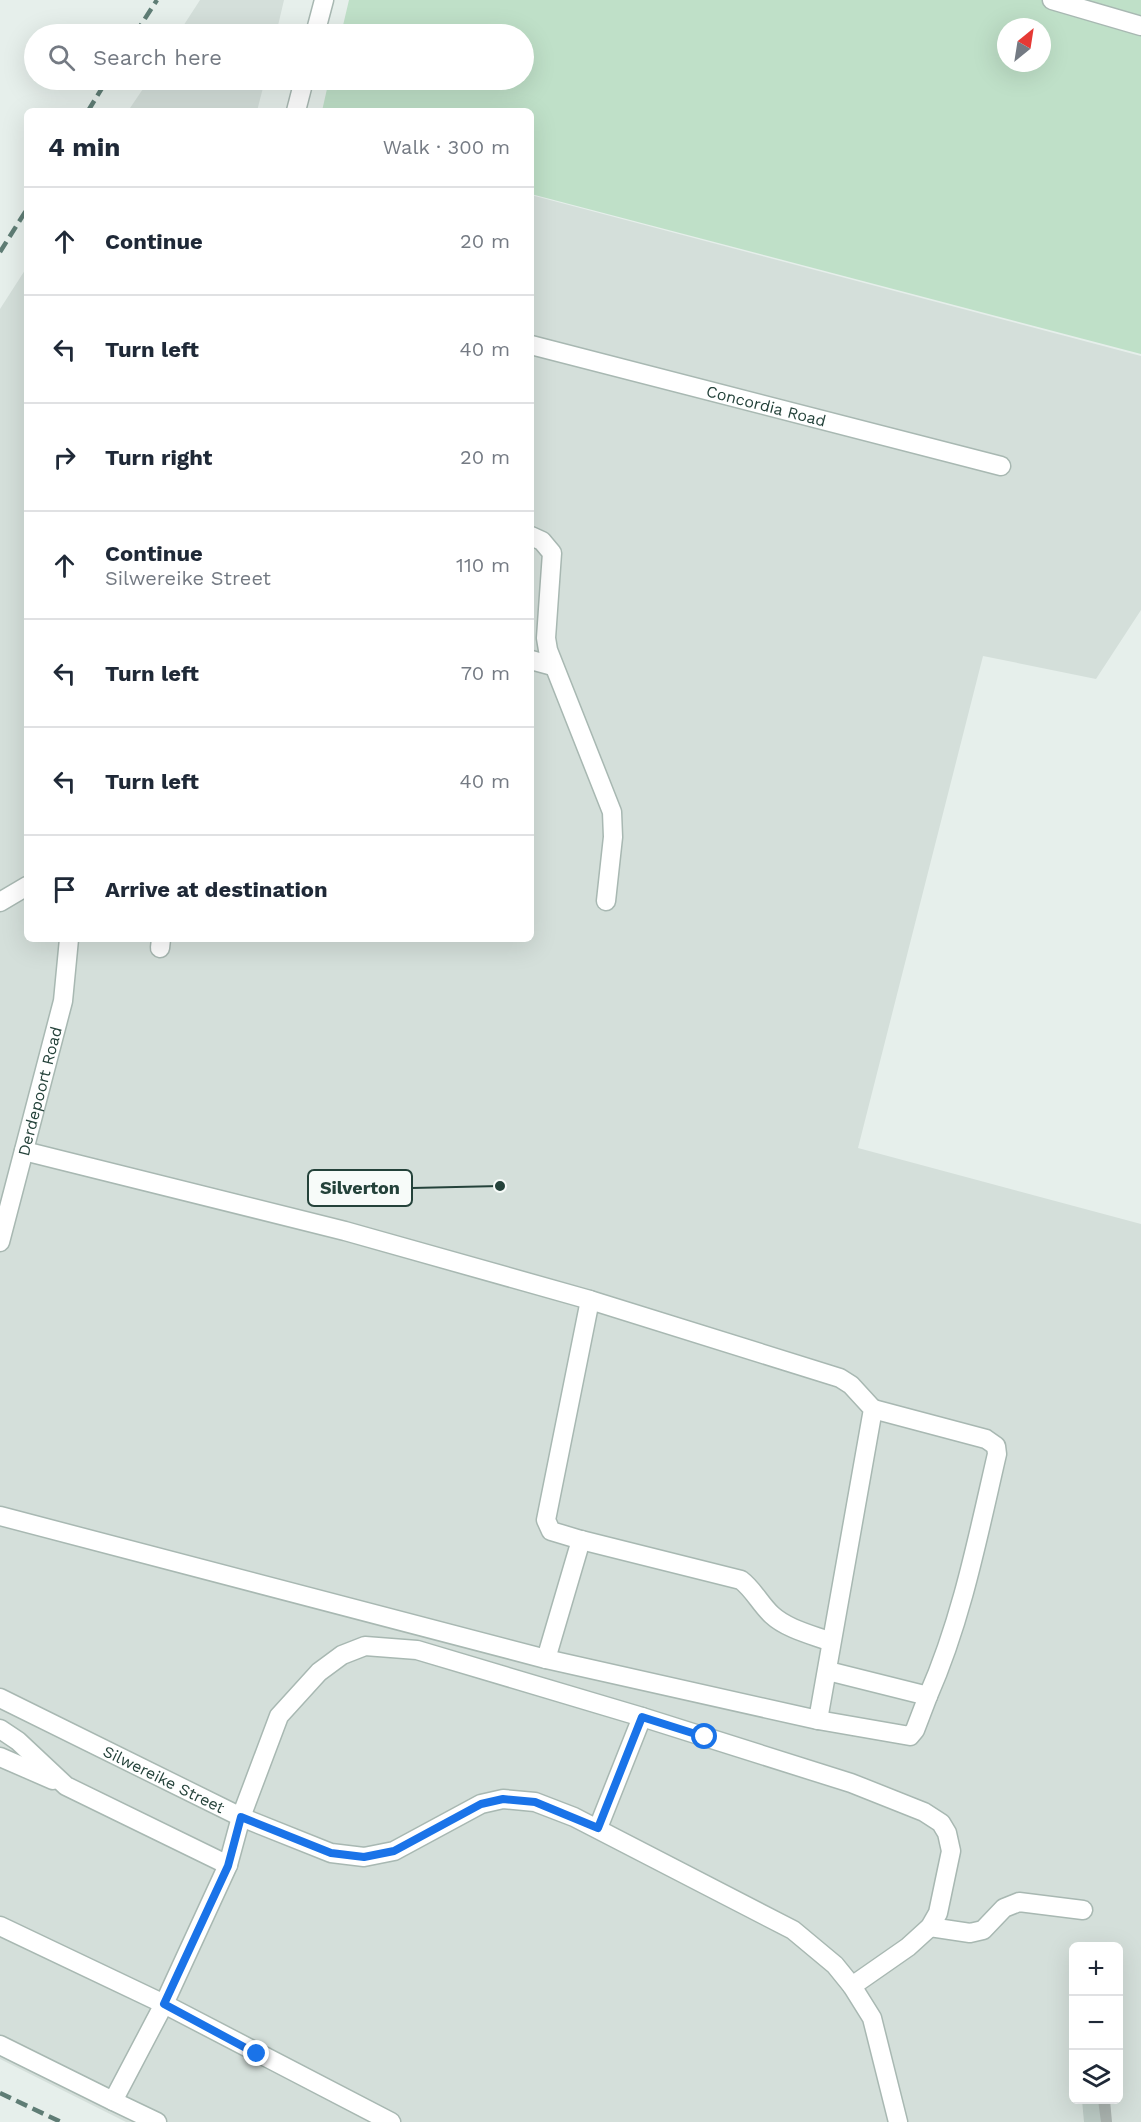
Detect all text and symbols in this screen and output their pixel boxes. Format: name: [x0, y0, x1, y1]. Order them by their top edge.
north arrow: [997, 18, 1051, 72]
search box: [24, 24, 534, 90]
icon: search: [45, 41, 78, 74]
text: Search here: [93, 45, 222, 70]
text: 4 min: [48, 132, 120, 162]
text: Walk · 300 m: [383, 135, 510, 159]
icon: ahead: [48, 225, 81, 258]
text: Continue: [105, 229, 203, 254]
text: 20 m: [460, 229, 510, 253]
icon: left: [48, 333, 81, 366]
text: Turn left: [105, 337, 199, 362]
text: 40 m: [459, 337, 510, 361]
street label: Concordia Road: [704, 381, 828, 430]
icon: right: [48, 441, 81, 474]
text: Turn right: [105, 445, 212, 470]
text: 20 m: [460, 445, 510, 469]
text: Continue: [105, 541, 203, 566]
icon: ahead: [48, 549, 81, 582]
text: 110 m: [456, 553, 510, 577]
text: Silwereike Street: [105, 566, 271, 590]
icon: left: [48, 657, 81, 690]
text: Turn left: [105, 661, 199, 686]
text: 70 m: [461, 661, 510, 685]
icon: left: [48, 765, 81, 798]
text: Turn left: [105, 769, 199, 794]
text: 40 m: [459, 769, 510, 793]
icon: arrive: [48, 873, 81, 906]
text: Arrive at destination: [105, 877, 328, 902]
street label: Derdepoort Road: [13, 1024, 65, 1158]
callout: Silverton: [308, 1170, 412, 1206]
text: Silverton: [320, 1177, 400, 1198]
route start: [691, 1723, 717, 1749]
street label: Silwereike Street: [100, 1741, 228, 1817]
map controls: [1069, 1942, 1123, 2104]
button: +: [1069, 1942, 1123, 1996]
button: −: [1069, 1996, 1123, 2050]
route end: [243, 2040, 269, 2066]
button: layers: [1069, 2050, 1123, 2104]

